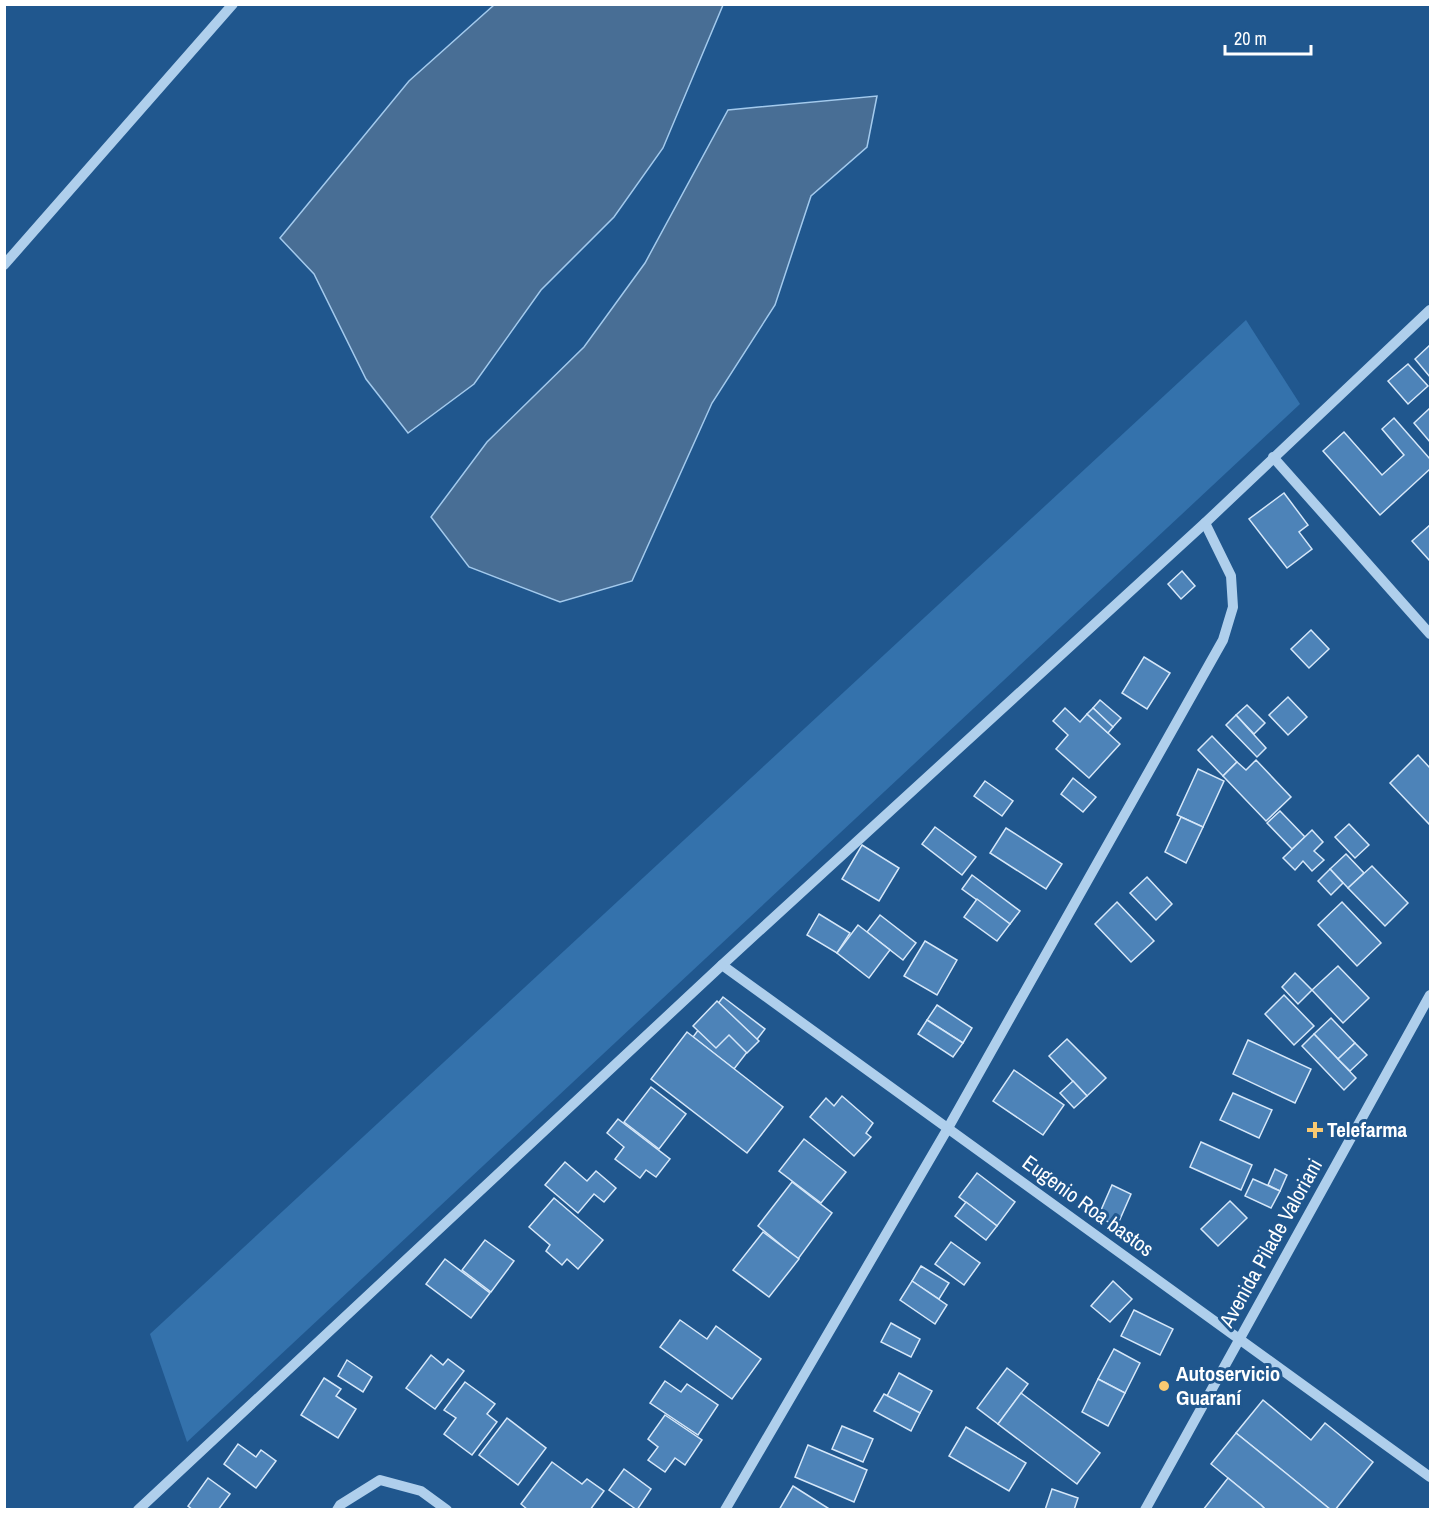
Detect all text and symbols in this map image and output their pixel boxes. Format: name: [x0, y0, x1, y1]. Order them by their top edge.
scale bar: [1225, 18, 1310, 56]
text: 20 m: [1234, 26, 1267, 51]
place label: Telefarma: [1327, 1115, 1408, 1144]
marker: Telefarma: [1308, 1123, 1322, 1137]
street label: Eugenio Roa bastos: [1017, 1148, 1160, 1263]
street label: Avenida Pilade Valoriani: [1212, 1153, 1329, 1333]
place label: Autoservicio Guaraní: [1176, 1359, 1280, 1412]
marker: Autoservicio Guaraní: [1157, 1379, 1171, 1393]

